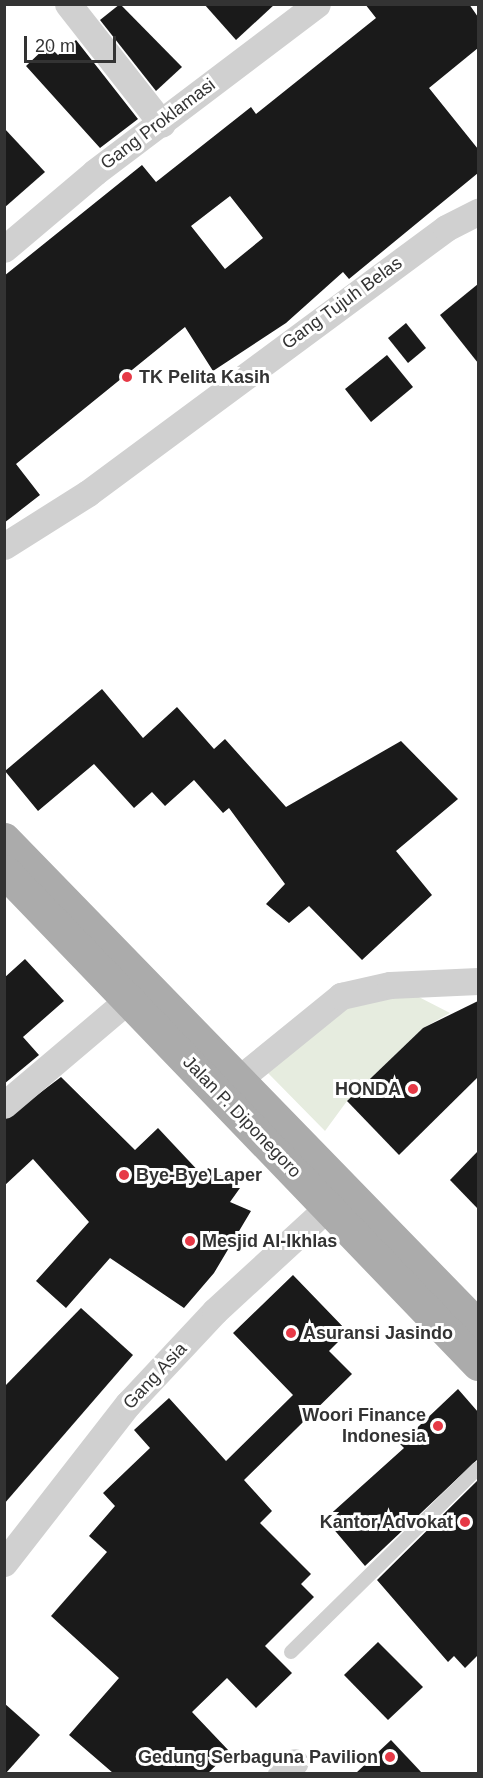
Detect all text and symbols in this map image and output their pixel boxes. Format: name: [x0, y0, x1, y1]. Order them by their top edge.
scale bar: [27, 24, 118, 62]
text: 20 m: [35, 36, 75, 56]
street label: Gang Proklamasi: [96, 74, 220, 174]
street label: Gang Tujuh Belas: [278, 252, 406, 354]
place label: TK Pelita Kasih: [139, 366, 270, 388]
marker: TK Pelita Kasih: [120, 370, 134, 384]
street label: Jalan P. Diponegoro: [178, 1052, 306, 1182]
place label: HONDA: [335, 1078, 401, 1100]
marker: HONDA: [406, 1082, 420, 1096]
place label: Bye-Bye Laper: [136, 1164, 262, 1186]
marker: Bye-Bye Laper: [117, 1168, 131, 1182]
place label: Mesjid Al-Ikhlas: [202, 1230, 338, 1252]
marker: Mesjid Al-Ikhlas: [183, 1234, 197, 1248]
place label: Asuransi Jasindo: [303, 1322, 453, 1344]
marker: Asuransi Jasindo: [284, 1326, 298, 1340]
street label: Gang Asia: [118, 1338, 192, 1414]
place label: Woori Finance Indonesia: [302, 1405, 426, 1448]
marker: Woori Finance Indonesia: [431, 1419, 445, 1433]
place label: Kantor Advokat: [319, 1511, 453, 1533]
marker: Kantor Advokat: [458, 1515, 472, 1529]
place label: Gedung Serbaguna Pavilion: [138, 1746, 378, 1768]
marker: Gedung Serbaguna Pavilion: [383, 1750, 397, 1764]

